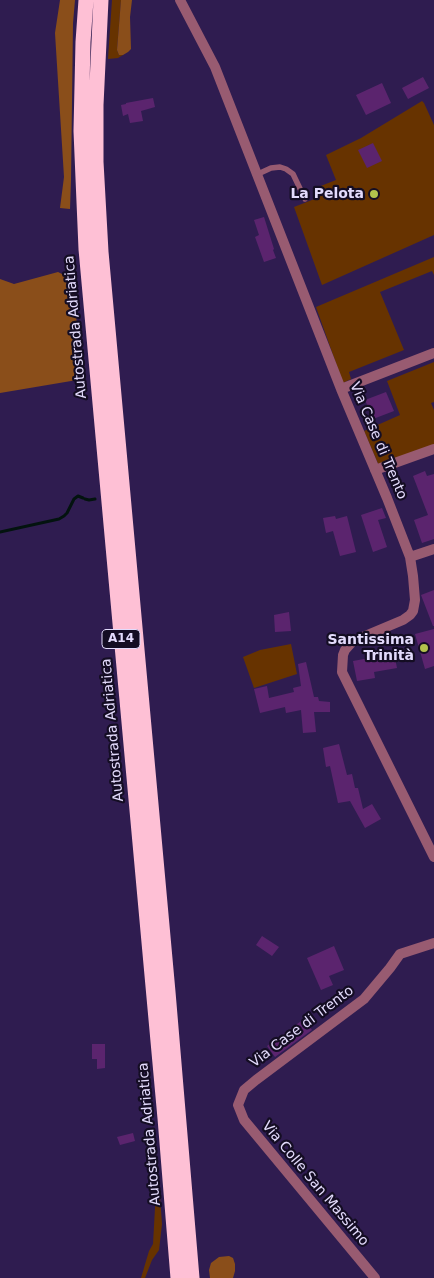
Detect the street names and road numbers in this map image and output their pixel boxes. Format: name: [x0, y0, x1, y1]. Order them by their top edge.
street label: Autostrada Adriatica: [61, 255, 91, 399]
street label: Via Case di Trento: [346, 380, 410, 502]
road number: A14: [102, 630, 140, 648]
street label: Autostrada Adriatica: [98, 658, 128, 802]
street label: Via Case di Trento: [247, 982, 357, 1072]
street label: Autostrada Adriatica: [135, 1062, 165, 1206]
street label: Via Colle San Massimo: [258, 1118, 372, 1250]

